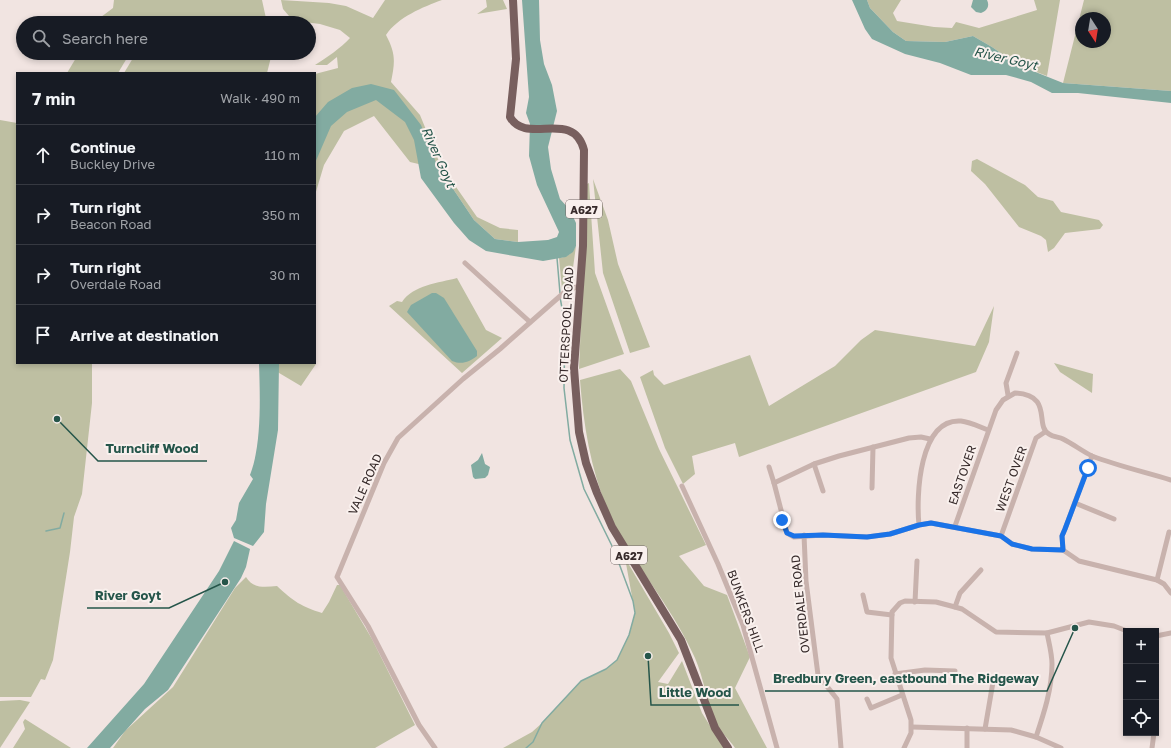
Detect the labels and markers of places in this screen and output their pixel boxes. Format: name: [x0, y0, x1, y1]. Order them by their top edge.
callout: Turncliff Wood: [98, 436, 207, 461]
callout: River Goyt: [87, 583, 169, 608]
callout: Bredbury Green, eastbound The Ridgeway: [765, 666, 1047, 691]
callout: Little Wood: [651, 680, 739, 705]

